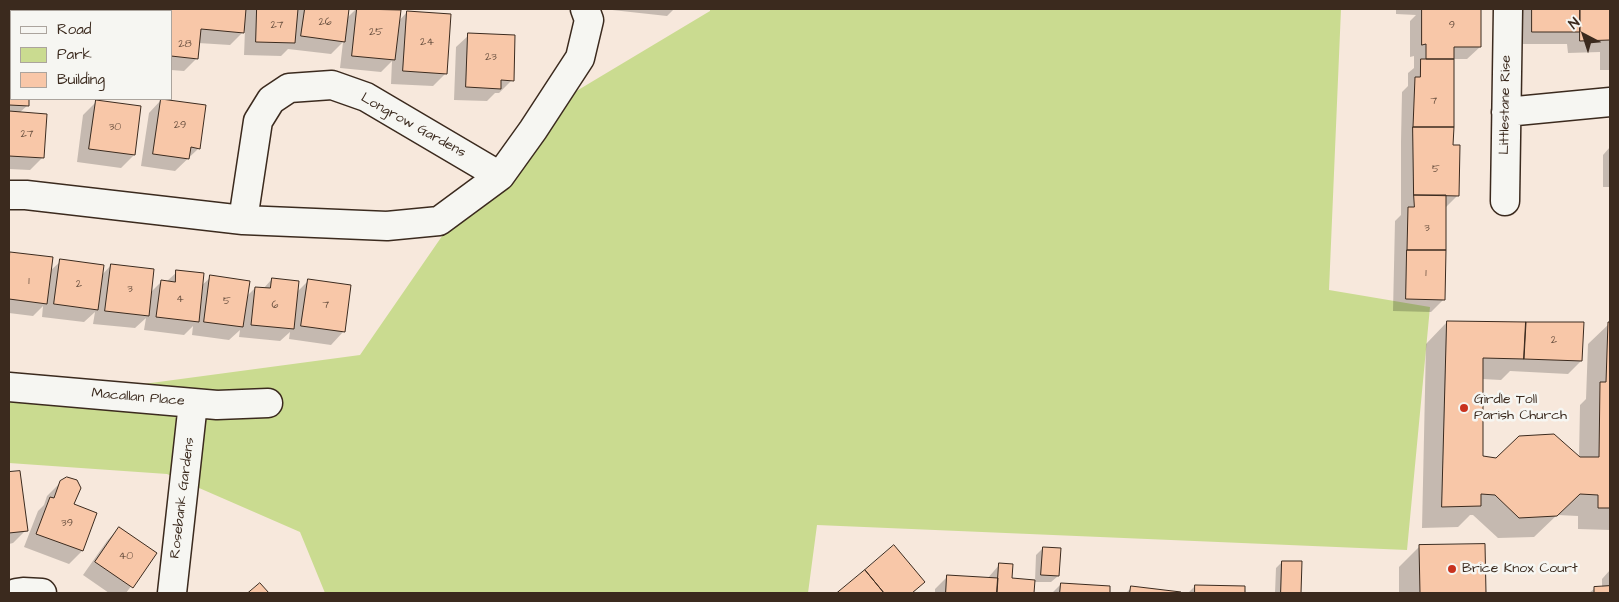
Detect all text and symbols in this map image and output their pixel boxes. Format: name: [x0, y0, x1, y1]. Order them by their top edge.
legend: [10, 10, 172, 100]
north arrow: [1559, 10, 1609, 60]
text: N: [1565, 13, 1584, 34]
house number: 26: [318, 16, 332, 30]
text: Road: [57, 19, 91, 40]
house number: 27: [270, 19, 284, 33]
house number: 9: [1449, 19, 1455, 33]
house number: 25: [369, 26, 383, 40]
house number: 24: [420, 36, 434, 50]
house number: 28: [178, 38, 192, 52]
text: Park: [57, 44, 92, 65]
house number: 23: [485, 51, 497, 65]
street label: Littlestane Rise: [1497, 55, 1515, 155]
text: Building: [57, 69, 105, 90]
street label: Longrow Gardens: [357, 90, 469, 162]
house number: 7: [1431, 95, 1437, 109]
house number: 29: [174, 119, 186, 133]
house number: 30: [109, 121, 121, 135]
house number: 27: [20, 128, 34, 142]
house number: 5: [1432, 163, 1440, 177]
house number: 3: [1424, 222, 1430, 236]
house number: 1: [1425, 267, 1427, 281]
house number: 1: [28, 275, 30, 289]
house number: 2: [76, 278, 82, 292]
house number: 3: [127, 283, 133, 297]
house number: 4: [176, 293, 184, 307]
house number: 5: [223, 295, 231, 309]
house number: 6: [272, 299, 278, 313]
house number: 7: [323, 299, 329, 313]
house number: 2: [1551, 334, 1557, 348]
street label: Macallan Place: [91, 386, 185, 410]
place label: Girdle Toll Parish Church: [1474, 392, 1567, 424]
marker: Girdle Toll Parish Church: [1458, 402, 1470, 414]
street label: Rosebank Gardens: [167, 436, 199, 560]
house number: 39: [61, 517, 73, 531]
house number: 40: [119, 550, 133, 564]
place label: Brice Knox Court: [1462, 561, 1578, 577]
marker: Brice Knox Court: [1446, 563, 1458, 575]

